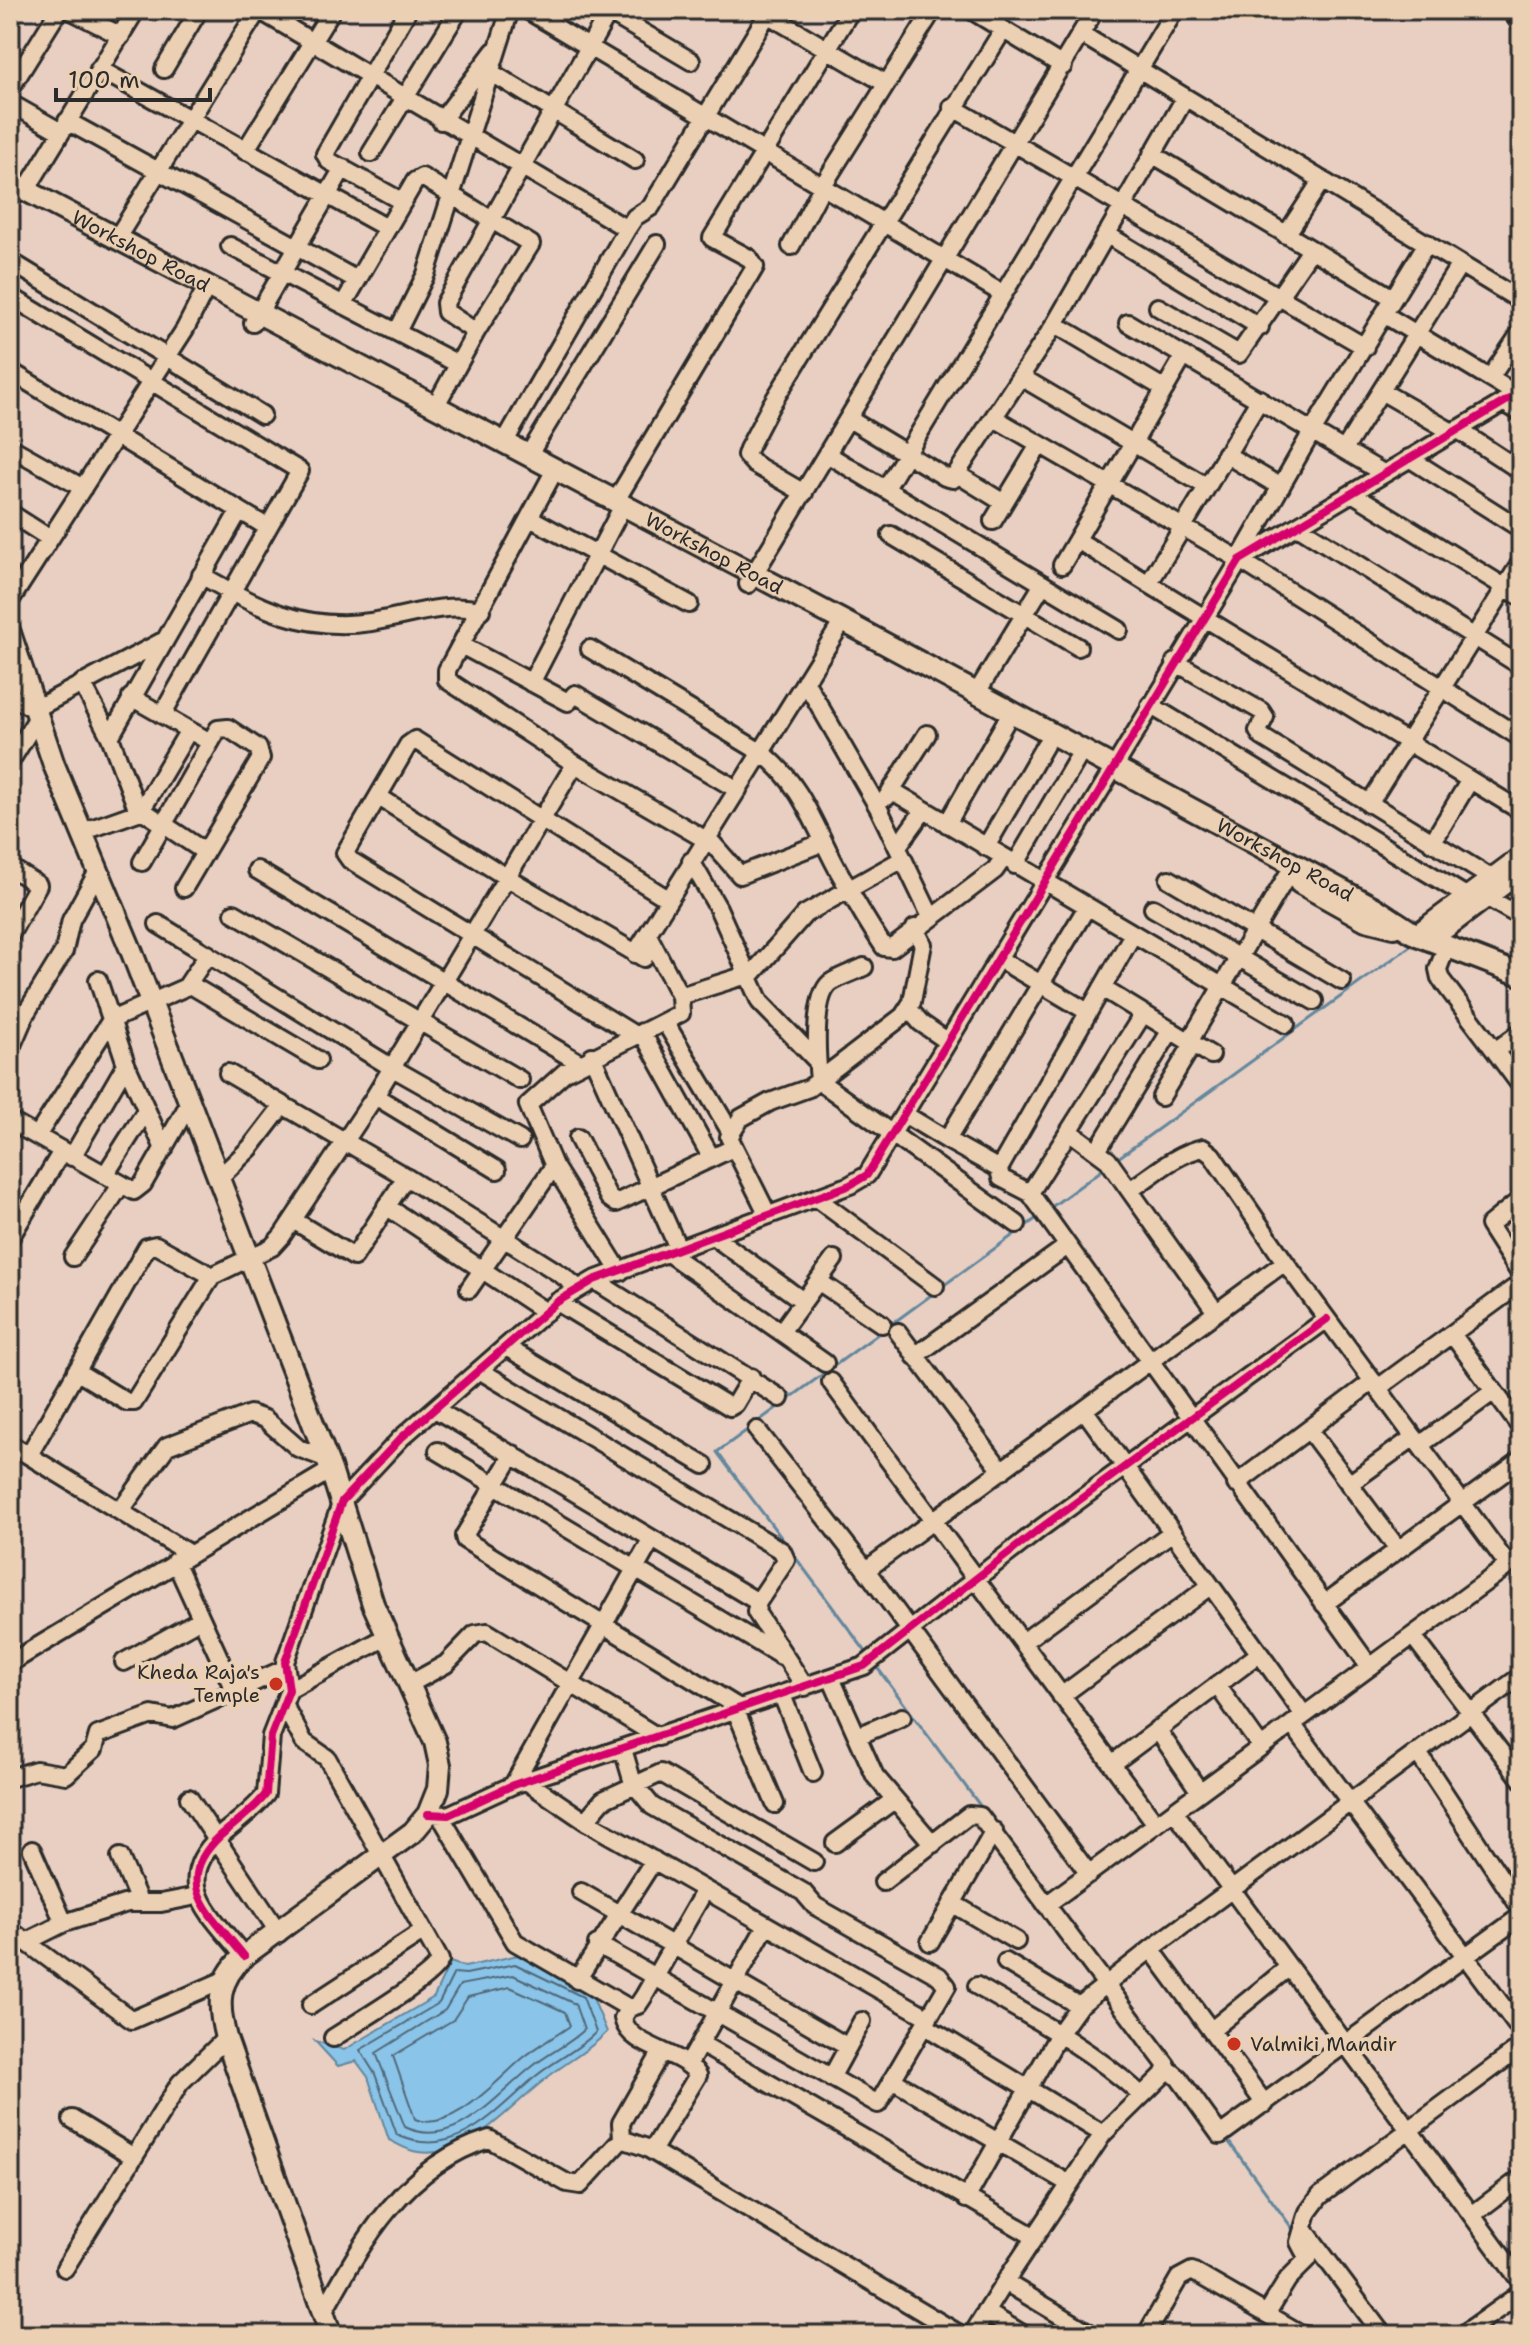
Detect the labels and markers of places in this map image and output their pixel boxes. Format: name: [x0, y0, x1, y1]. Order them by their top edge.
place label: Kheda Raja's Temple: [137, 1659, 260, 1708]
marker: Kheda Raja's Temple: [267, 1675, 285, 1693]
place label: Valmiki Mandir: [1250, 2031, 1397, 2057]
marker: Valmiki Mandir: [1225, 2035, 1243, 2053]

